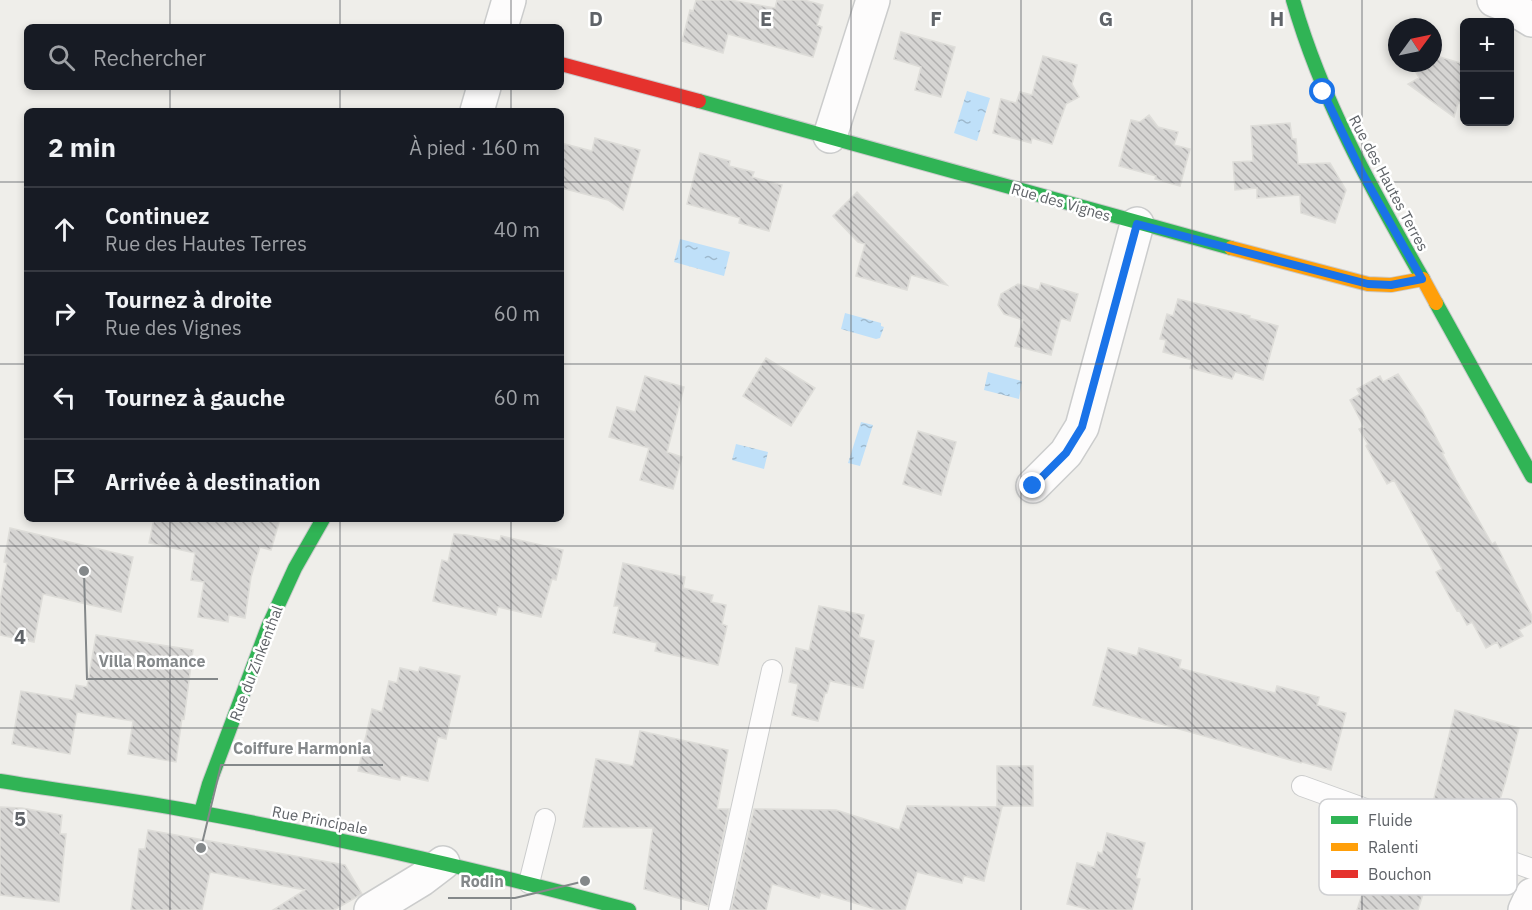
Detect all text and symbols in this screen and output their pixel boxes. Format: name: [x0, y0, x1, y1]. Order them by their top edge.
text: D: [589, 5, 603, 32]
text: E: [760, 5, 772, 32]
text: F: [930, 5, 942, 32]
text: G: [1099, 5, 1113, 32]
text: H: [1270, 5, 1284, 32]
north arrow: [1388, 18, 1442, 72]
map controls: [1460, 18, 1514, 126]
button: +: [1460, 18, 1514, 72]
search box: [24, 24, 564, 90]
icon: search: [45, 41, 78, 74]
text: Rechercher: [93, 43, 206, 72]
button: −: [1460, 72, 1514, 126]
route start: [1309, 78, 1335, 104]
street label: Rue des Hautes Terres: [1345, 112, 1433, 254]
text: 2 min: [48, 130, 116, 164]
text: À pied · 160 m: [409, 134, 540, 161]
street label: Rue des Vignes: [1009, 179, 1113, 225]
text: Continuez: [105, 201, 209, 230]
icon: ahead: [48, 213, 81, 246]
text: 40 m: [494, 216, 540, 243]
text: Rue des Hautes Terres: [105, 230, 307, 257]
text: Tournez à droite: [105, 285, 272, 314]
icon: right: [48, 297, 81, 330]
text: 60 m: [494, 300, 540, 327]
text: Rue des Vignes: [105, 314, 242, 341]
icon: left: [48, 381, 81, 414]
text: Tournez à gauche: [105, 383, 285, 412]
text: 60 m: [494, 384, 540, 411]
icon: arrive: [48, 465, 81, 498]
text: Arrivée à destination: [105, 467, 321, 496]
route end: [1019, 472, 1045, 498]
street label: Rue du Zinkenthal: [225, 603, 287, 723]
text: 4: [14, 623, 26, 650]
callout: Villa Romance: [87, 645, 218, 679]
text: Villa Romance: [98, 651, 206, 671]
callout: Coiffure Harmonia: [221, 731, 383, 765]
text: Coiffure Harmonia: [233, 738, 371, 758]
legend: [1319, 799, 1517, 895]
street label: Rue Principale: [271, 801, 369, 839]
text: 5: [14, 805, 26, 832]
text: Fluide: [1368, 810, 1413, 830]
text: Ralenti: [1368, 837, 1418, 857]
callout: Rodin: [448, 864, 515, 898]
text: Bouchon: [1368, 864, 1432, 884]
text: Rodin: [460, 871, 504, 891]

